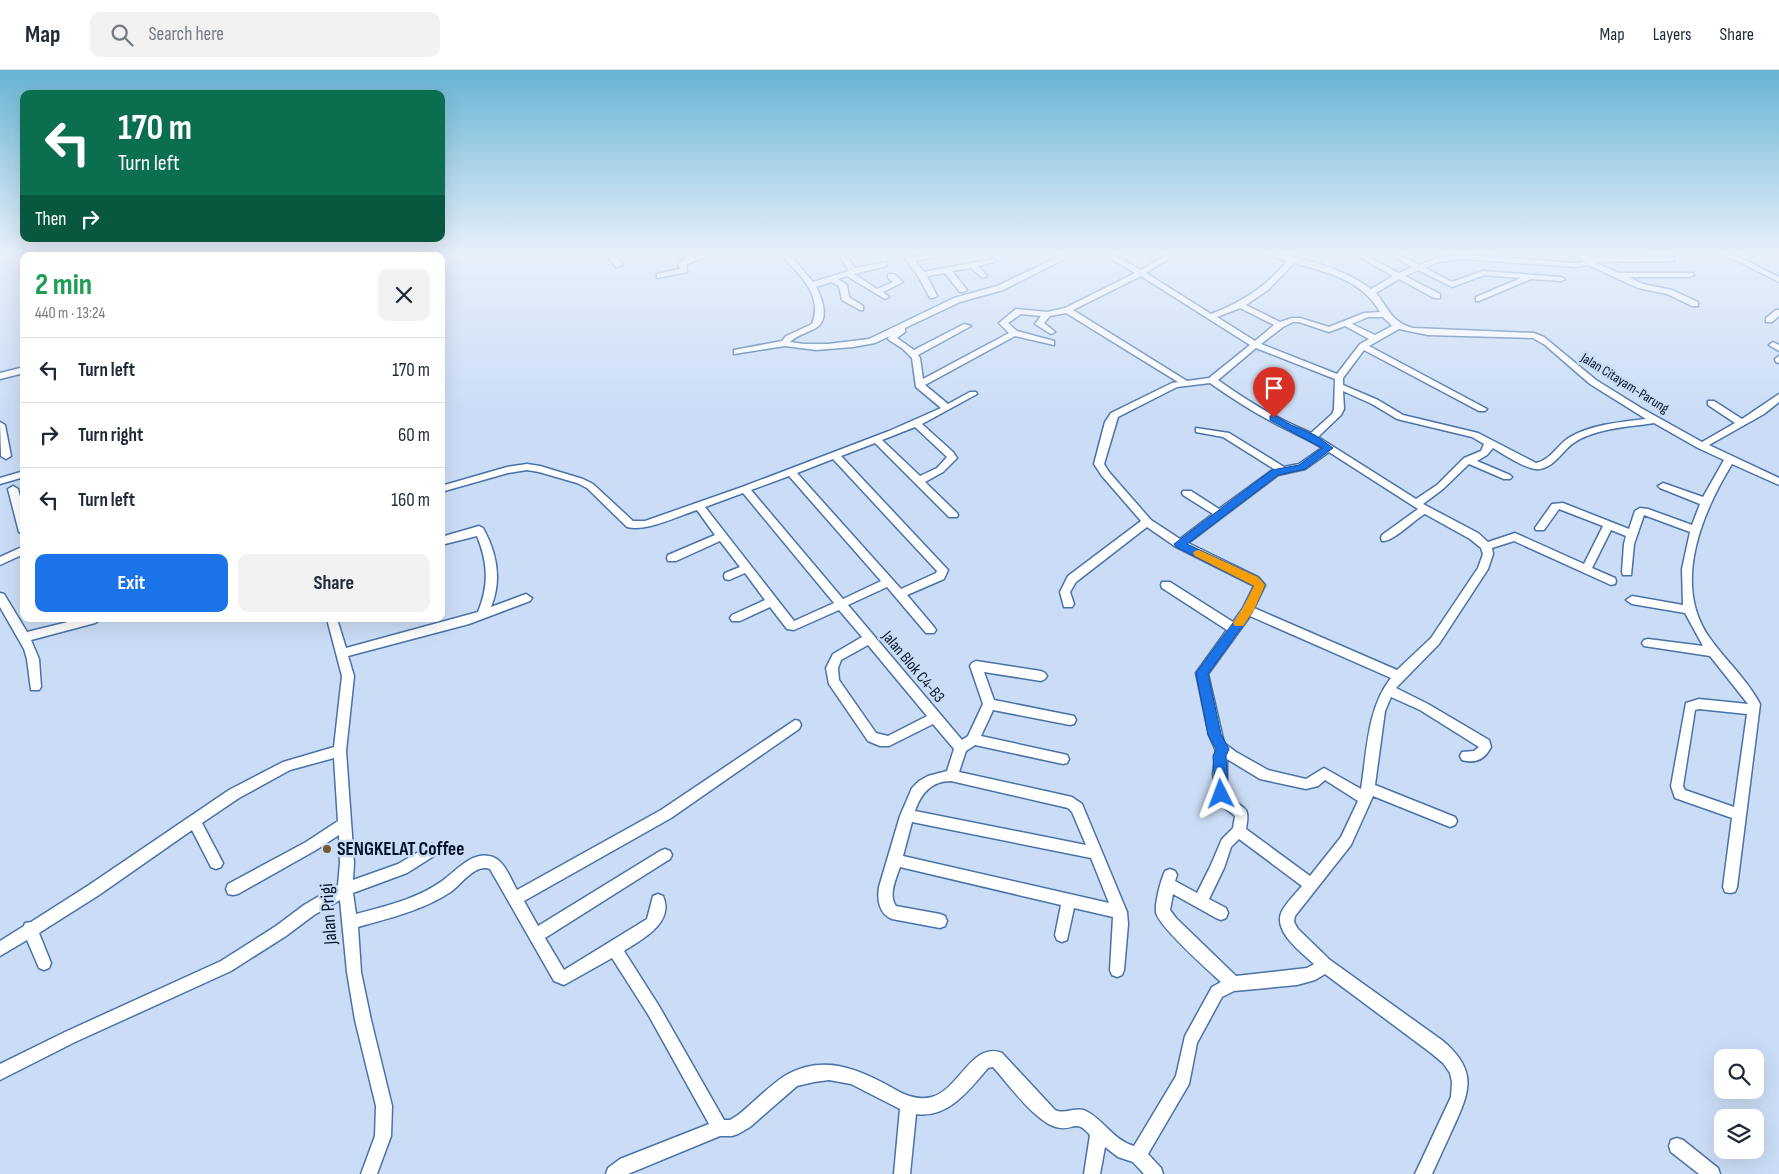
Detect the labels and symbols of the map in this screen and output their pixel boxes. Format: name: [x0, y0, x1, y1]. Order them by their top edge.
street label: Jalan Citayam-Parung: [1577, 349, 1673, 417]
pin: [1253, 367, 1295, 418]
street label: Jalan Blok C4-B3: [877, 627, 948, 707]
position arrow: [1194, 767, 1246, 819]
place label: SENGKELAT Coffee: [337, 838, 464, 861]
marker: SENGKELAT Coffee: [321, 843, 333, 855]
street label: Jalan Prigi: [315, 883, 343, 946]

